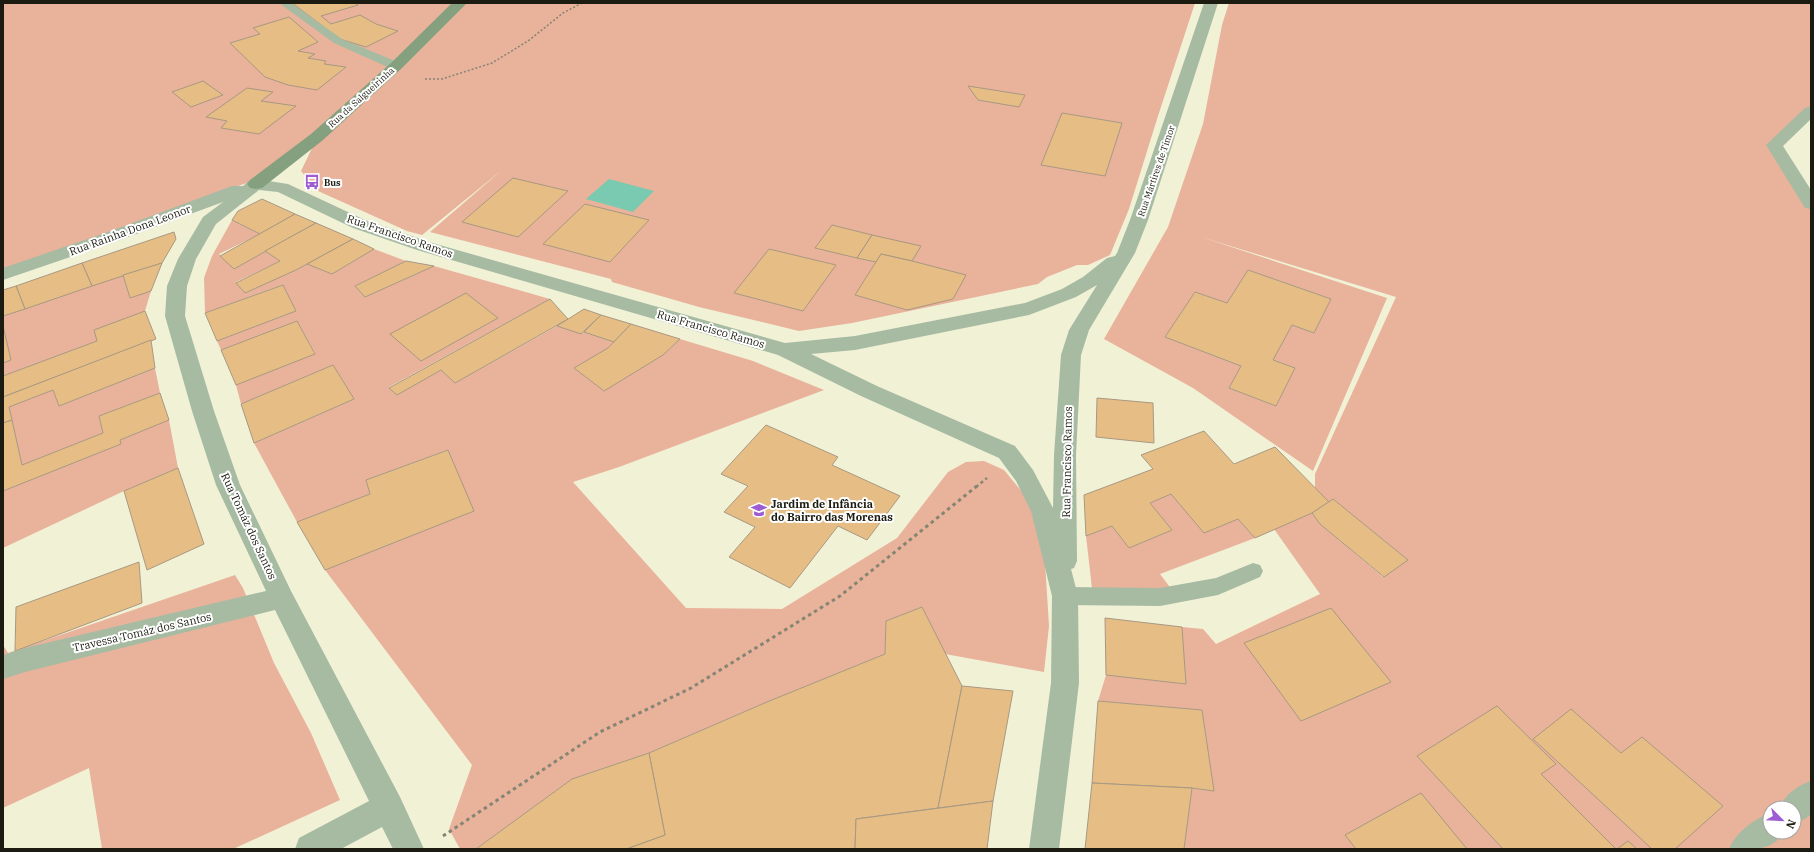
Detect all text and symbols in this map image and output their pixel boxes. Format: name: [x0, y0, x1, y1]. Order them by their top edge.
street label: Rua da Salgueirinha: [326, 64, 396, 130]
street label: Rua Mártires de Timor: [1135, 124, 1177, 218]
bus stop icon: Bus: [303, 173, 321, 191]
place label: Bus: [324, 177, 341, 188]
street label: Rua Rainha Dona Leonor: [67, 201, 193, 259]
street label: Rua Francisco Ramos: [345, 211, 455, 261]
street label: Rua Francisco Ramos: [655, 307, 767, 351]
street label: Rua Francisco Ramos: [1059, 406, 1075, 518]
street label: Rua Tomáz dos Santos: [218, 470, 280, 582]
place label: Jardim de Infância do Bairro das Morenas: [771, 497, 893, 524]
school or university icon: Jardim de Infância do Bairro das Morenas: [750, 501, 768, 519]
street label: Travessa Tomáz dos Santos: [71, 609, 213, 655]
north arrow: [1762, 800, 1802, 840]
text: N: [1783, 817, 1799, 831]

